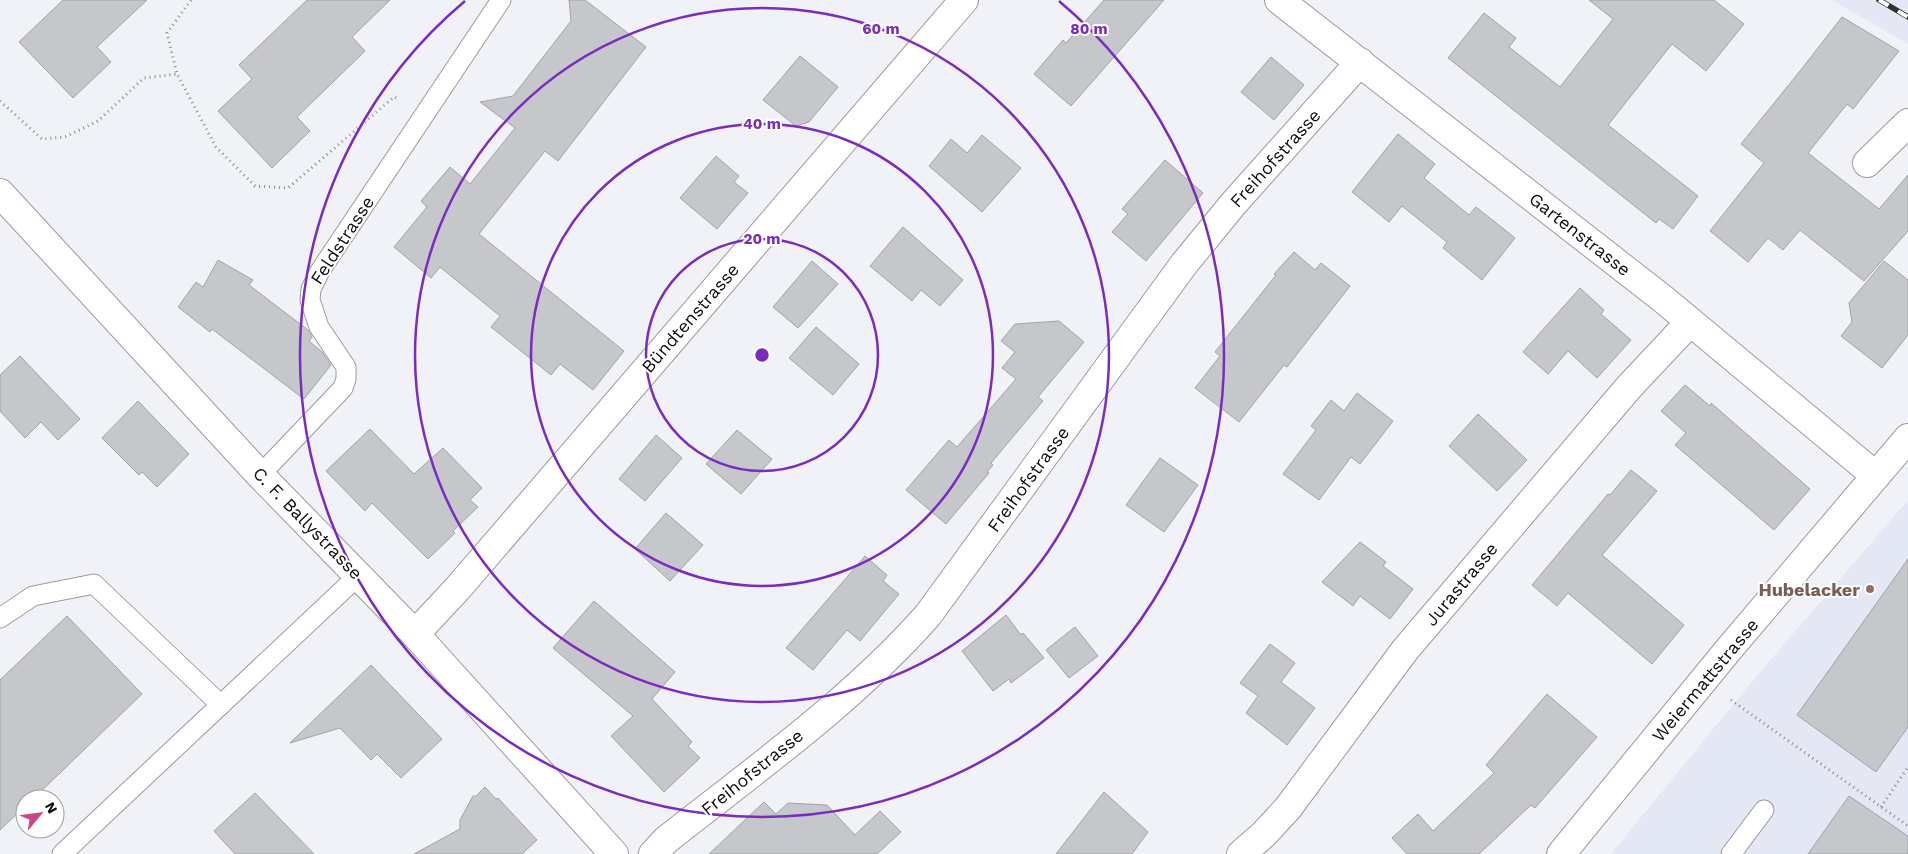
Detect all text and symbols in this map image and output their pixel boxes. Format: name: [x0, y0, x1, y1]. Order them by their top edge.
text: 60 m: [862, 20, 900, 38]
text: 80 m: [1070, 20, 1108, 38]
street label: Freihofstrasse: [1225, 105, 1325, 211]
text: 40 m: [743, 115, 781, 133]
street label: Gartenstrasse: [1525, 188, 1635, 280]
street label: Feldstrasse: [306, 192, 378, 288]
text: 20 m: [743, 230, 781, 248]
street label: Bündtenstrasse: [637, 259, 743, 377]
centre of rings: [753, 346, 771, 364]
street label: Freihofstrasse: [983, 422, 1073, 536]
street label: C. F. Ballystrasse: [249, 462, 367, 584]
street label: Jurastrasse: [1420, 538, 1502, 630]
place label: Hubelacker: [1758, 579, 1860, 600]
marker: Hubelacker: [1864, 583, 1876, 595]
street label: Weiermattstrasse: [1647, 614, 1763, 746]
street label: Freihofstrasse: [697, 725, 807, 819]
north arrow: [15, 789, 65, 839]
text: N: [42, 799, 61, 816]

